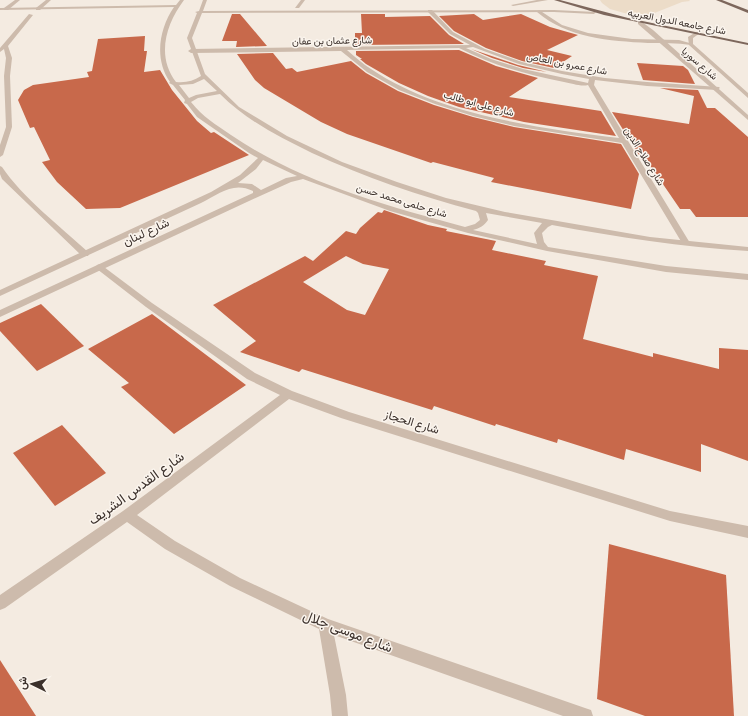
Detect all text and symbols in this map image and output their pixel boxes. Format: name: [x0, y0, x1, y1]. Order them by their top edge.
street label: شارع جامعه الدول العربيه: [627, 6, 727, 37]
street label: شارع عثمان بن عفان: [292, 33, 372, 48]
street label: شارع سوريا: [679, 44, 721, 83]
street label: شارع عمرو بن العاص: [526, 49, 608, 78]
street label: شارع على ابو طالب: [442, 88, 516, 119]
street label: شارع صلاح الدين: [621, 125, 668, 188]
street label: شارع حلمى محمد حسن: [355, 180, 449, 221]
street label: شارع لبنان: [120, 214, 172, 251]
street label: شارع الحجاز: [381, 406, 441, 439]
street label: شارع القدس الشريف: [85, 447, 189, 530]
street label: شارع موسى جلال: [300, 606, 395, 658]
north arrow: [12, 664, 52, 704]
text: ش: [14, 676, 30, 690]

